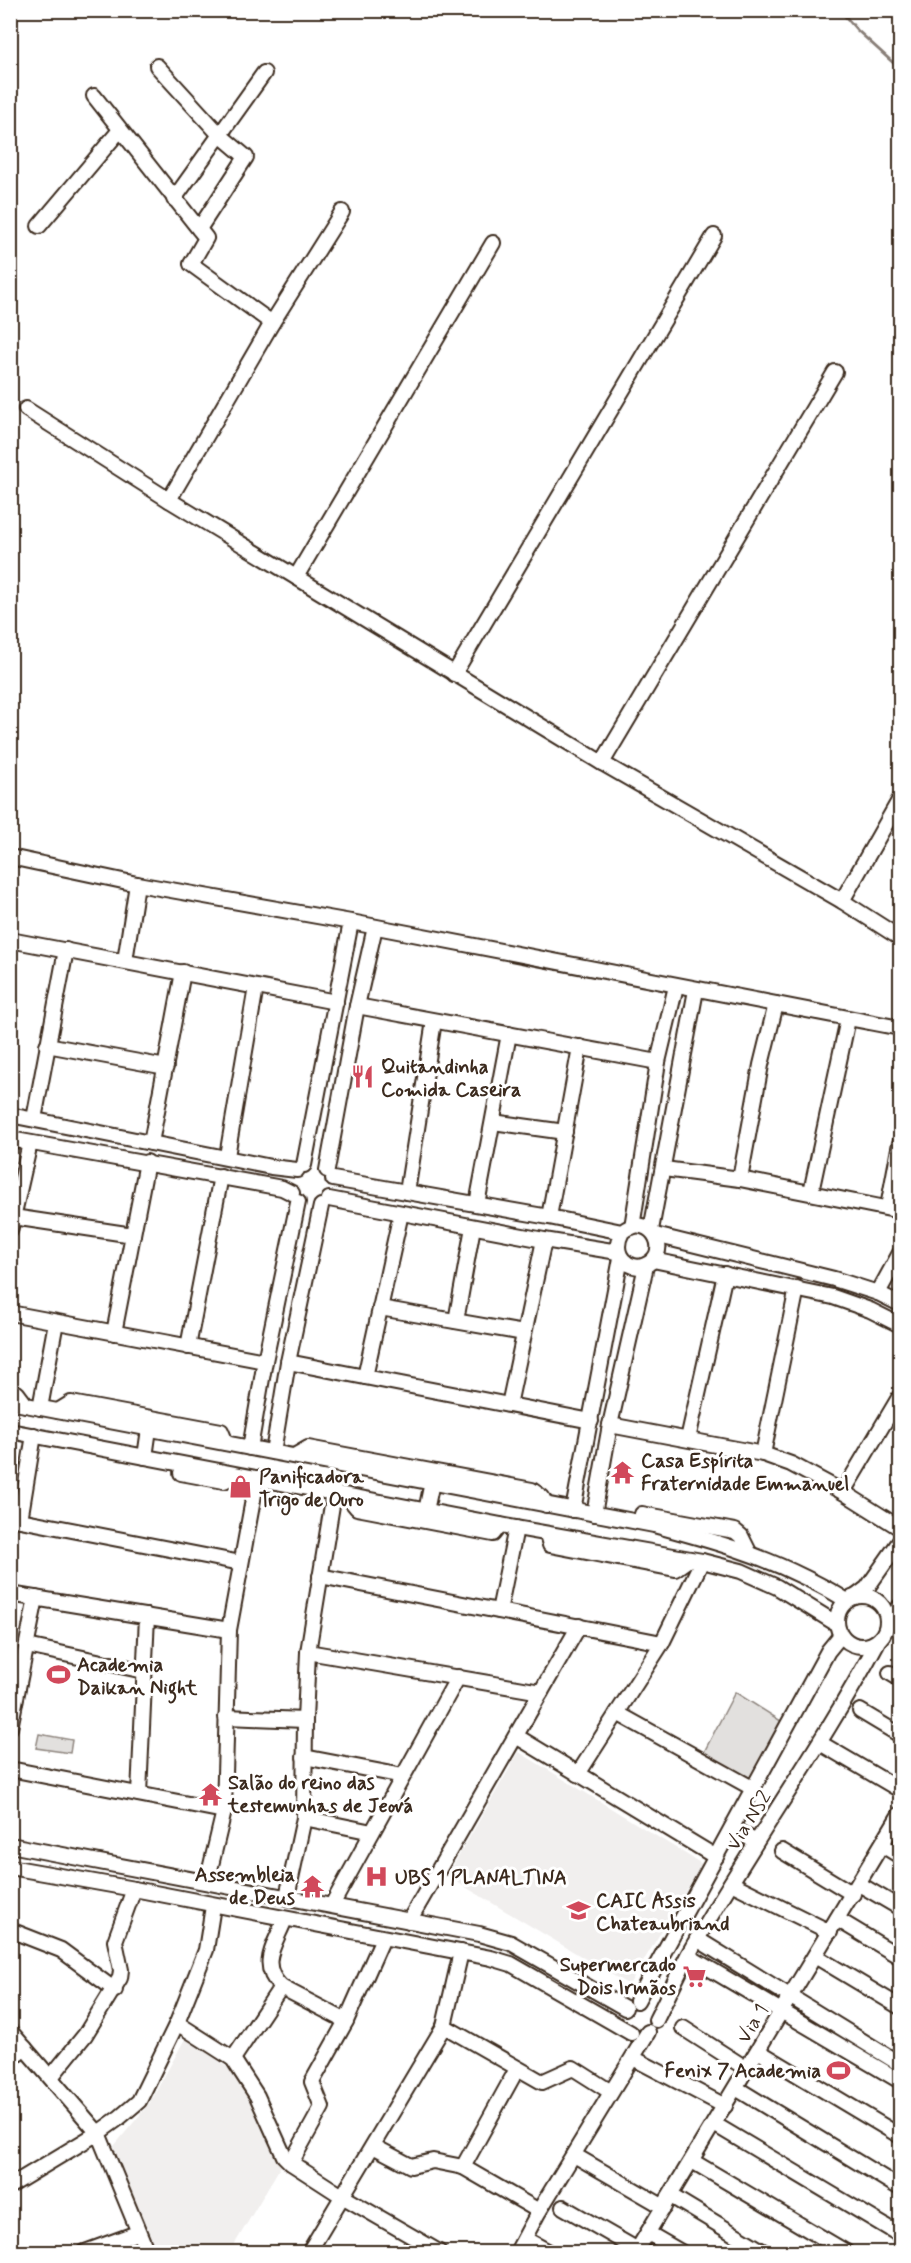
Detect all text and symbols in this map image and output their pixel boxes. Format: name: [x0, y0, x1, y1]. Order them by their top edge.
place label: Quitandinha Comida Caseira: [381, 1054, 521, 1104]
restaurant icon: Quitandinha Comida Caseira: [350, 1064, 376, 1090]
place label: Casa Espírita Fraternidade Emmanuel: [641, 1448, 849, 1498]
temple icon: Casa Espírita Fraternidade Emmanuel: [610, 1459, 636, 1485]
place label: Panificadora Trigo de Ouro: [259, 1464, 365, 1516]
shop icon: Panificadora Trigo de Ouro: [228, 1474, 254, 1500]
place label: Academia Daikan Night: [77, 1652, 199, 1704]
sports icon: Academia Daikan Night: [46, 1662, 72, 1688]
place label: Salão do reino das testemunhas de Jeová: [227, 1770, 413, 1820]
temple icon: Salão do reino das testemunhas de Jeová: [197, 1781, 223, 1807]
street label: Via NS2: [720, 1785, 778, 1856]
place label: Assembleia de Deus: [195, 1862, 295, 1912]
hospital icon: UBS 1 PLANALTINA: [364, 1864, 390, 1890]
place label: UBS 1 PLANALTINA: [395, 1865, 567, 1892]
temple icon: Assembleia de Deus: [300, 1873, 326, 1899]
place label: CAIC Assis Chateaubriand: [596, 1888, 730, 1938]
school or university icon: CAIC Assis Chateaubriand: [565, 1898, 591, 1924]
place label: Supermercado Dois Irmãos: [560, 1952, 676, 2002]
supermarket icon: Supermercado Dois Irmãos: [681, 1963, 707, 1989]
street label: Via 1: [731, 1999, 776, 2049]
sports icon: Fenix 7 Academia: [826, 2057, 852, 2083]
place label: Fenix 7 Academia: [665, 2058, 821, 2085]

